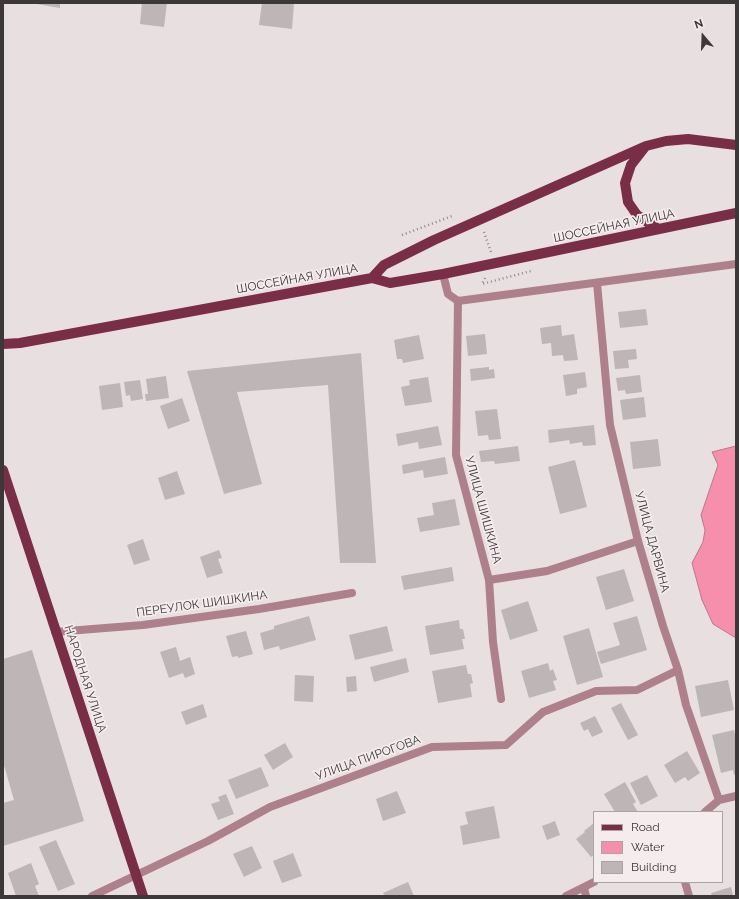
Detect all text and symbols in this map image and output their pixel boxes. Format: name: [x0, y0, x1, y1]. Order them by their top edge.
north arrow: [683, 16, 723, 56]
text: N: [693, 17, 705, 32]
street label: ШОССЕЙНАЯ УЛИЦА: [552, 206, 676, 246]
street label: ШОССЕЙНАЯ УЛИЦА: [235, 261, 359, 297]
street label: УЛИЦА ШИШКИНА: [462, 455, 504, 565]
street label: УЛИЦА ДАРВИНА: [632, 490, 672, 594]
street label: ПЕРЕУЛОК ШИШКИНА: [136, 588, 268, 620]
street label: НАРОДНАЯ УЛИЦА: [61, 623, 109, 735]
street label: УЛИЦА ПИРОГОВА: [314, 732, 422, 784]
legend: [593, 811, 723, 883]
text: Road: [631, 820, 660, 834]
text: Water: [631, 840, 665, 854]
text: Building: [631, 860, 677, 874]

